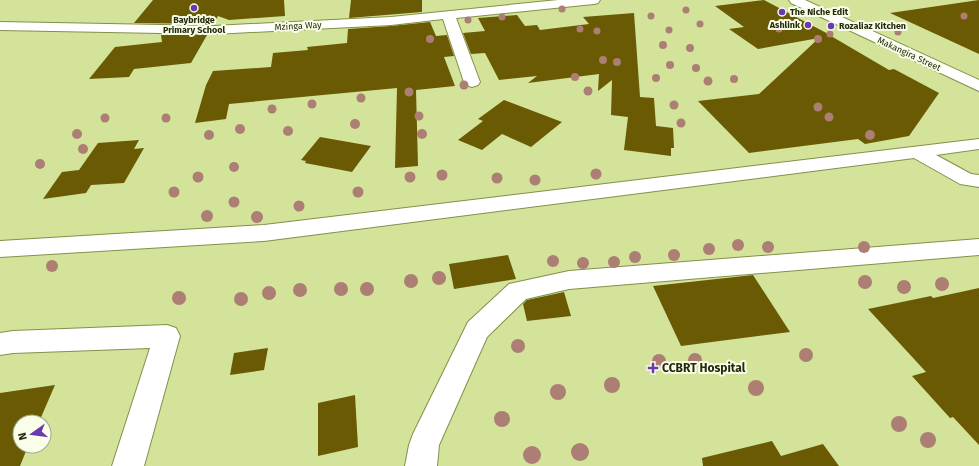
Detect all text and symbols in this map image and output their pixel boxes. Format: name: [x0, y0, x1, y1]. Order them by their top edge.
marker: Baybridge Primary School: [189, 3, 199, 13]
marker: The Niche Edit: [777, 7, 787, 17]
place label: The Niche Edit: [790, 7, 849, 17]
place label: Baybridge Primary School: [163, 15, 225, 35]
street label: Mzinga Way: [274, 20, 322, 32]
place label: Ashlink: [769, 20, 801, 30]
marker: Ashlink: [803, 20, 813, 30]
marker: Rozaliaz Kitchen: [826, 21, 836, 31]
place label: Rozaliaz Kitchen: [839, 21, 906, 31]
street label: Makangira Street: [876, 35, 943, 73]
place label: CCBRT Hospital: [662, 361, 746, 375]
marker: CCBRT Hospital: [647, 362, 659, 374]
north arrow: [12, 414, 52, 454]
text: N: [16, 431, 30, 441]

